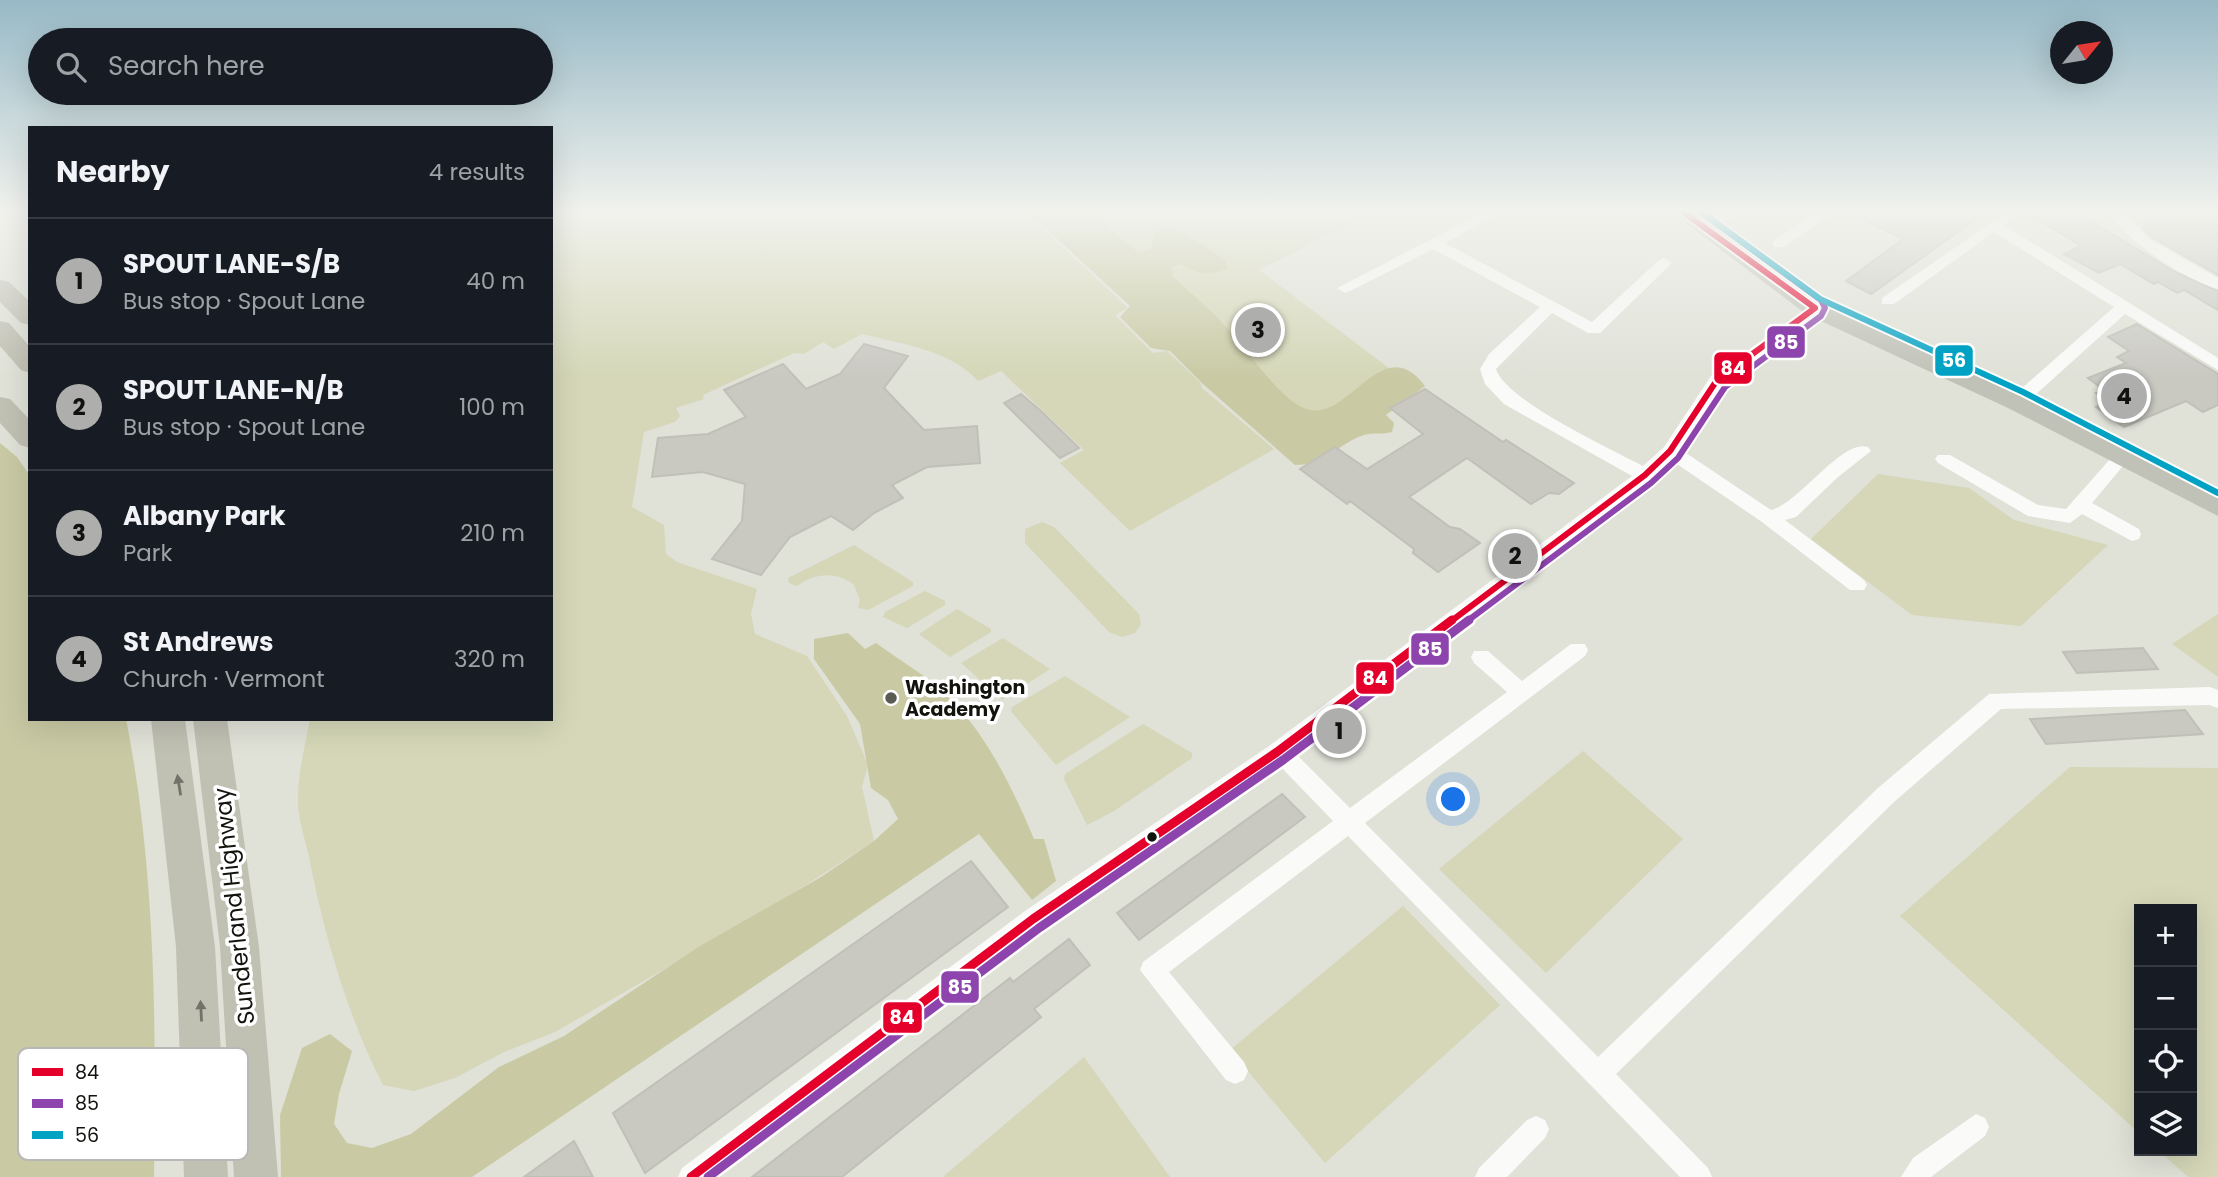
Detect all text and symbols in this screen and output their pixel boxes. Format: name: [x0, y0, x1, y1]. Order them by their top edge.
north arrow: [2050, 21, 2113, 84]
search box: [28, 28, 553, 105]
icon: search: [52, 48, 90, 86]
text: Search here: [108, 48, 265, 84]
text: Nearby: [56, 150, 170, 193]
text: 4 results: [429, 156, 525, 188]
text: SPOUT LANE-S/B: [123, 246, 340, 282]
text: 1: [75, 265, 83, 297]
text: 40 m: [466, 265, 525, 297]
text: Bus stop · Spout Lane: [123, 285, 365, 317]
pin: 3: [1235, 304, 1281, 356]
line badge: 85: [1766, 325, 1806, 359]
text: 85: [1774, 329, 1798, 356]
line badge: 56: [1934, 344, 1974, 377]
text: 56: [1942, 347, 1966, 374]
line badge: 84: [1713, 351, 1753, 385]
text: 84: [1720, 355, 1746, 382]
pin: 4: [2101, 370, 2147, 422]
text: SPOUT LANE-N/B: [123, 372, 344, 408]
text: 2: [72, 391, 86, 423]
text: 100 m: [459, 391, 525, 423]
text: Bus stop · Spout Lane: [123, 411, 365, 443]
text: Albany Park: [123, 498, 286, 534]
text: 3: [72, 517, 86, 549]
text: 210 m: [460, 517, 525, 549]
pin: 2: [1492, 530, 1538, 582]
text: Park: [123, 537, 172, 569]
text: St Andrews: [123, 624, 274, 660]
line badge: 85: [1410, 632, 1450, 666]
text: 85: [1418, 636, 1442, 663]
text: 4: [71, 643, 87, 675]
text: 320 m: [454, 643, 525, 675]
line badge: 84: [1355, 661, 1395, 695]
text: Church · Vermont: [123, 663, 325, 695]
text: 84: [1362, 665, 1388, 692]
place label: Washington Academy: [905, 674, 1025, 723]
marker: Washington Academy: [883, 690, 899, 706]
pin: 1: [1316, 705, 1362, 757]
one-way arrow: [173, 773, 184, 795]
your location: [1436, 782, 1470, 816]
street label: Sunderland Highway: [206, 786, 262, 1026]
unlabelled marker: [1145, 830, 1159, 844]
map controls: [2134, 904, 2197, 1156]
button: +: [2134, 904, 2197, 967]
button: −: [2134, 967, 2197, 1030]
line badge: 85: [940, 970, 980, 1004]
text: 85: [948, 974, 972, 1001]
one-way arrow: [195, 1000, 206, 1022]
line badge: 84: [882, 1001, 923, 1034]
text: 84: [889, 1004, 915, 1031]
button: locate: [2134, 1030, 2197, 1093]
legend: [18, 1048, 248, 1160]
text: 84: [75, 1059, 99, 1086]
text: 85: [75, 1090, 99, 1117]
button: layers: [2134, 1093, 2197, 1156]
text: 56: [75, 1122, 99, 1149]

